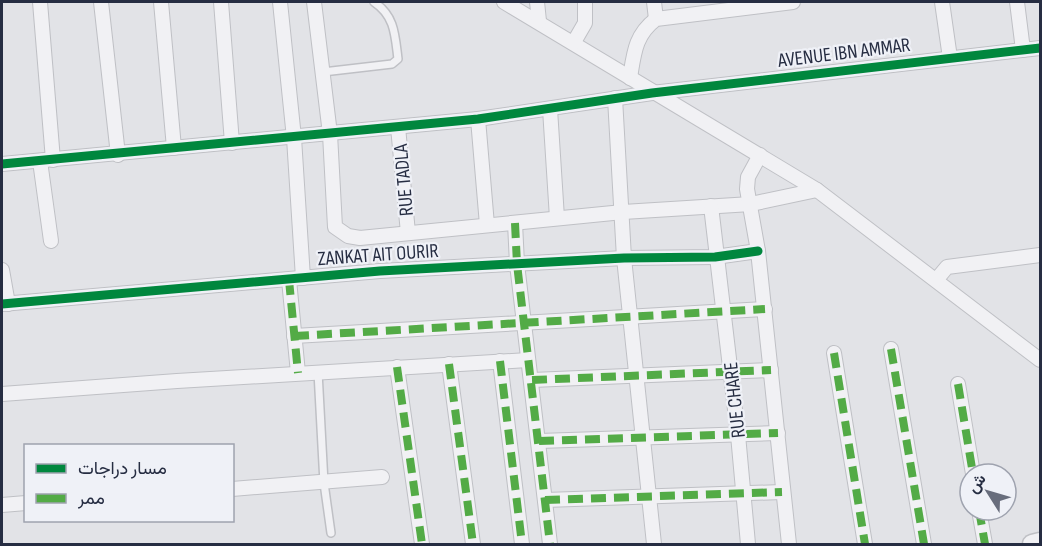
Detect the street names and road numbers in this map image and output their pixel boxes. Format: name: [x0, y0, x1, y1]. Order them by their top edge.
street label: AVENUE IBN AMMAR: [776, 33, 912, 73]
street label: RUE TADLA: [389, 142, 419, 217]
street label: ZANKAT AIT OURIR: [317, 239, 439, 271]
street label: RUE CHARE: [719, 361, 751, 439]

